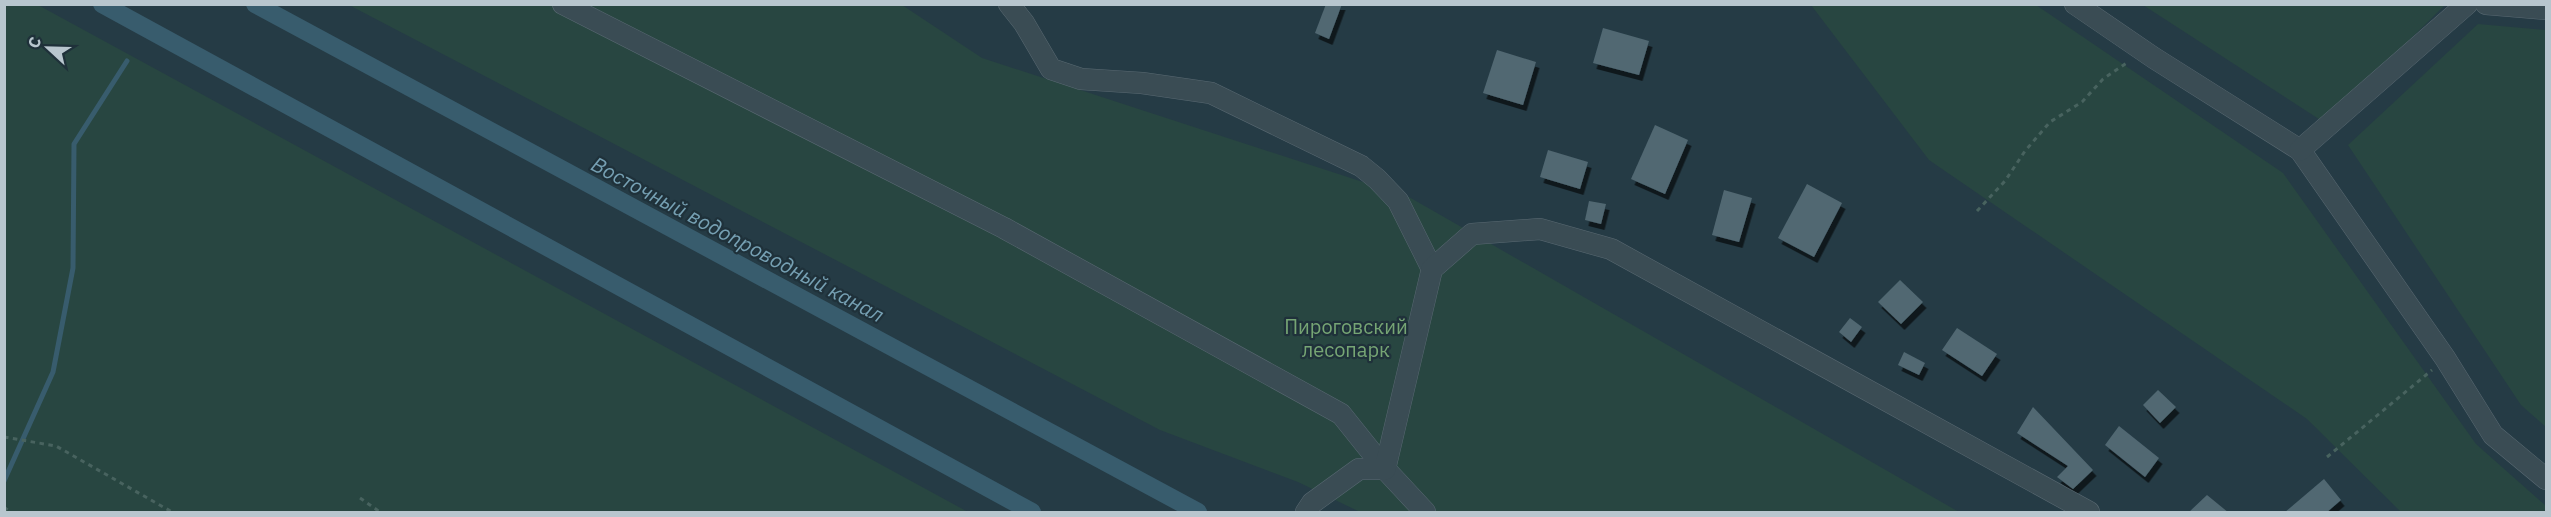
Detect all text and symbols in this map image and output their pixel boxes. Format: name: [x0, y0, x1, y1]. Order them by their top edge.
north arrow: [18, 18, 78, 78]
text: С: [23, 34, 45, 51]
water label: Восточный водопроводный канал: [587, 150, 889, 328]
park label: Пироговский лесопарк: [1284, 313, 1408, 363]

